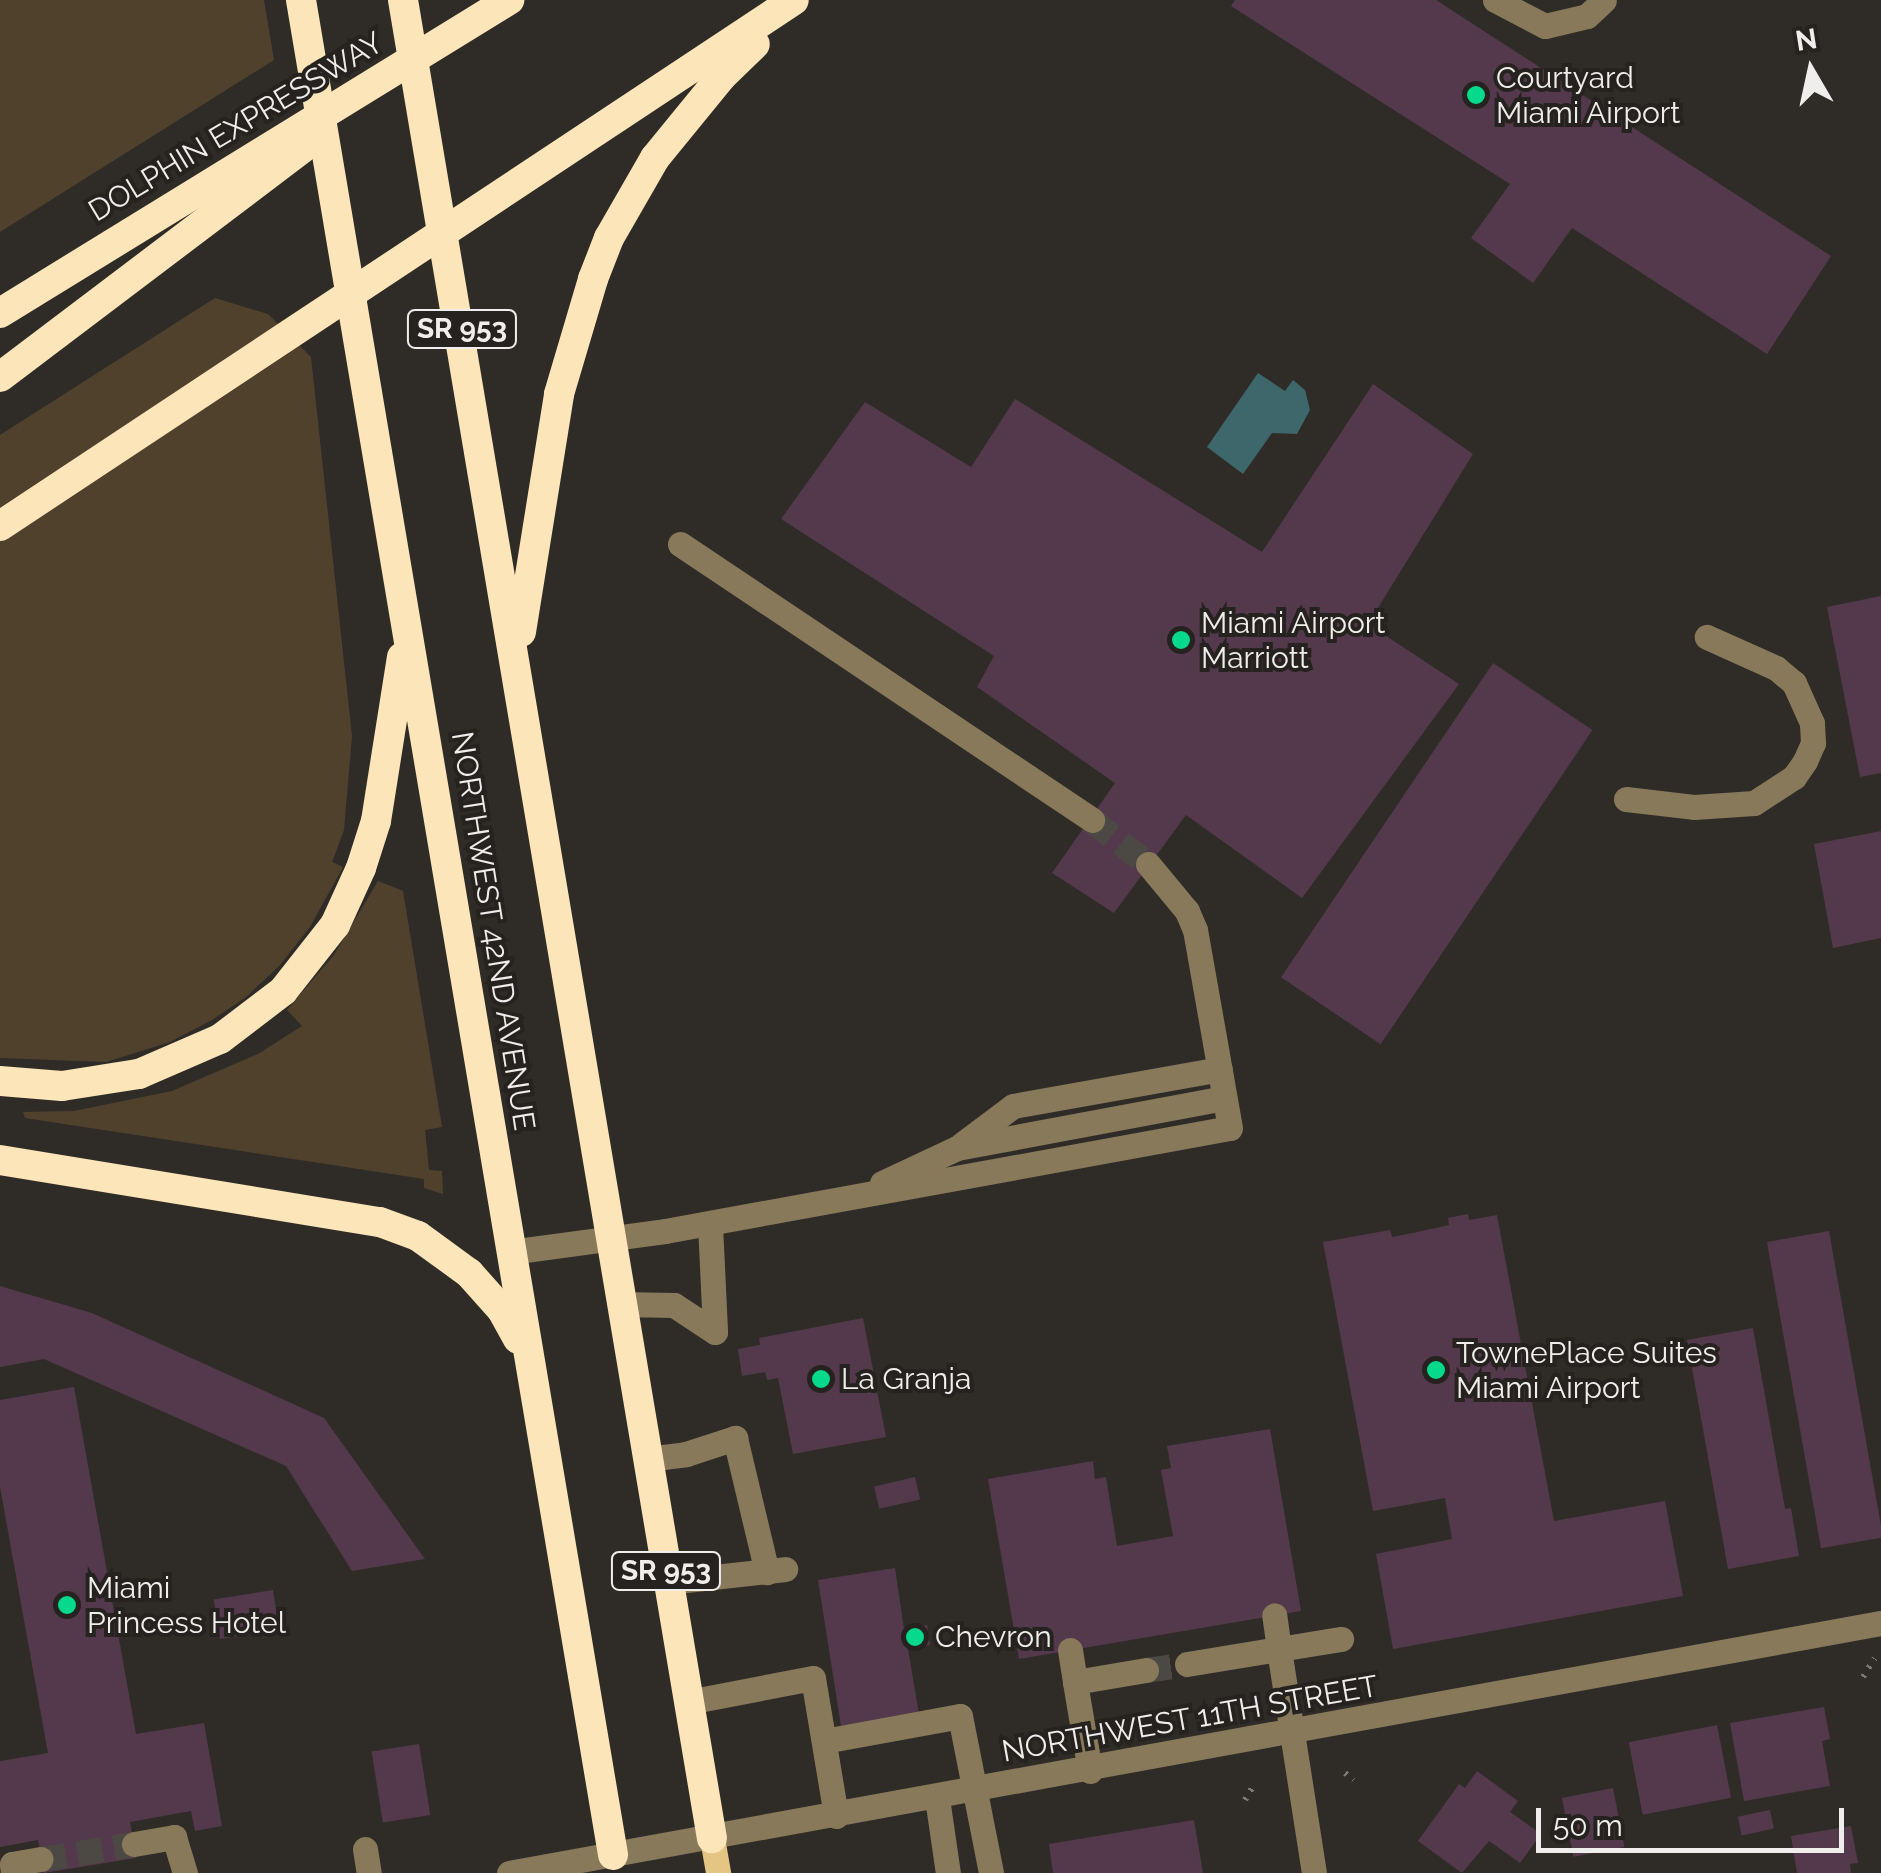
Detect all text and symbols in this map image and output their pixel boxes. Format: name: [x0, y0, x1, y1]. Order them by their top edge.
north arrow: [1761, 20, 1861, 120]
text: N: [1793, 22, 1819, 58]
street label: DOLPHIN EXPRESSWAY: [82, 25, 390, 229]
place label: Courtyard Miami Airport: [1496, 60, 1681, 130]
marker: Courtyard Miami Airport: [1465, 84, 1487, 106]
road number: SR 953: [404, 306, 520, 352]
place label: Miami Airport Marriott: [1201, 605, 1386, 676]
marker: Miami Airport Marriott: [1170, 629, 1192, 651]
street label: NORTHWEST 42ND AVENUE: [444, 728, 542, 1134]
place label: TownePlace Suites Miami Airport: [1456, 1335, 1717, 1406]
marker: TownePlace Suites Miami Airport: [1425, 1359, 1447, 1381]
place label: La Granja: [841, 1361, 971, 1397]
marker: La Granja: [810, 1368, 832, 1390]
road number: SR 953: [608, 1548, 724, 1594]
place label: Miami Princess Hotel: [87, 1570, 286, 1640]
marker: Miami Princess Hotel: [56, 1594, 78, 1616]
place label: Chevron: [935, 1619, 1052, 1655]
marker: Chevron: [904, 1626, 926, 1648]
street label: NORTHWEST 11TH STREET: [999, 1668, 1381, 1770]
scale bar: [1541, 1788, 1848, 1850]
text: 50 m: [1553, 1808, 1623, 1843]

